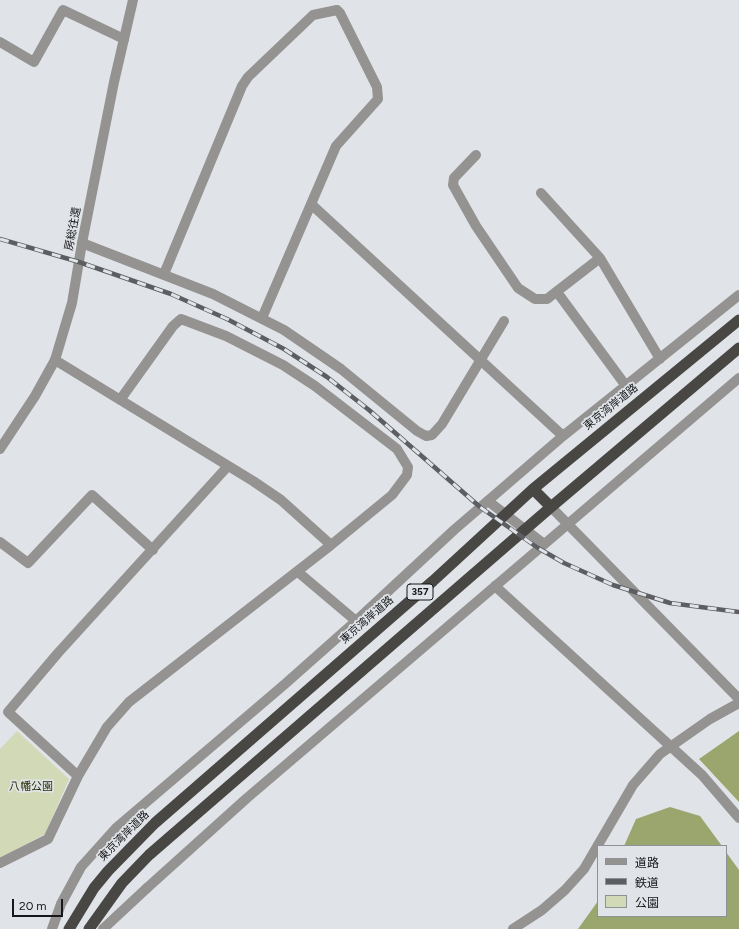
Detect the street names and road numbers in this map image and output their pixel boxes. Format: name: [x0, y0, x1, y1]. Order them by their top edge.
street label: 房総往還: [62, 206, 84, 252]
street label: 東京湾岸道路: [581, 381, 641, 433]
road number: 357: [407, 584, 433, 600]
street label: 東京湾岸道路: [338, 593, 396, 647]
street label: 東京湾岸道路: [96, 808, 152, 864]

